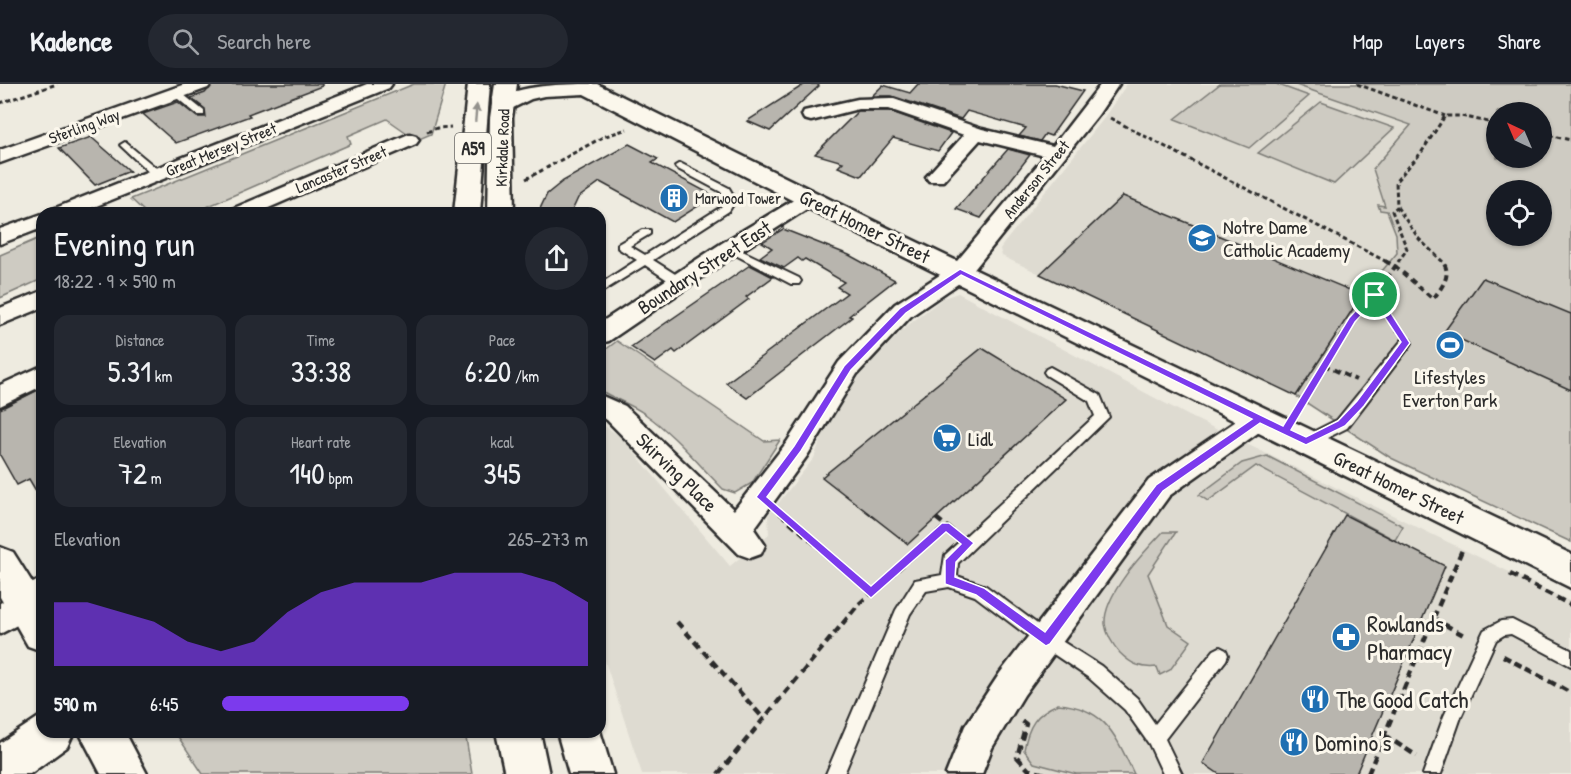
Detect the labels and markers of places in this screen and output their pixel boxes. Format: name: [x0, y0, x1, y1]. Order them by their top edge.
building icon: Marwood Tower: [658, 182, 690, 214]
place label: Marwood Tower: [695, 187, 781, 209]
place label: Notre Dame Catholic Academy: [1223, 213, 1350, 263]
school or university icon: Notre Dame Catholic Academy: [1186, 222, 1218, 254]
pin: [1349, 269, 1400, 320]
sports icon: Lifestyles Everton Park: [1434, 329, 1466, 361]
place label: Lifestyles Everton Park: [1403, 363, 1497, 413]
supermarket icon: Lidl: [931, 422, 963, 454]
place label: Lidl: [968, 425, 994, 452]
place label: Rowlands Pharmacy: [1367, 607, 1452, 667]
pharmacy icon: Rowlands Pharmacy: [1330, 621, 1362, 653]
restaurant icon: The Good Catch: [1299, 683, 1331, 715]
place label: The Good Catch: [1336, 683, 1468, 715]
restaurant icon: Domino's: [1278, 726, 1310, 758]
place label: Domino's: [1315, 726, 1391, 758]

